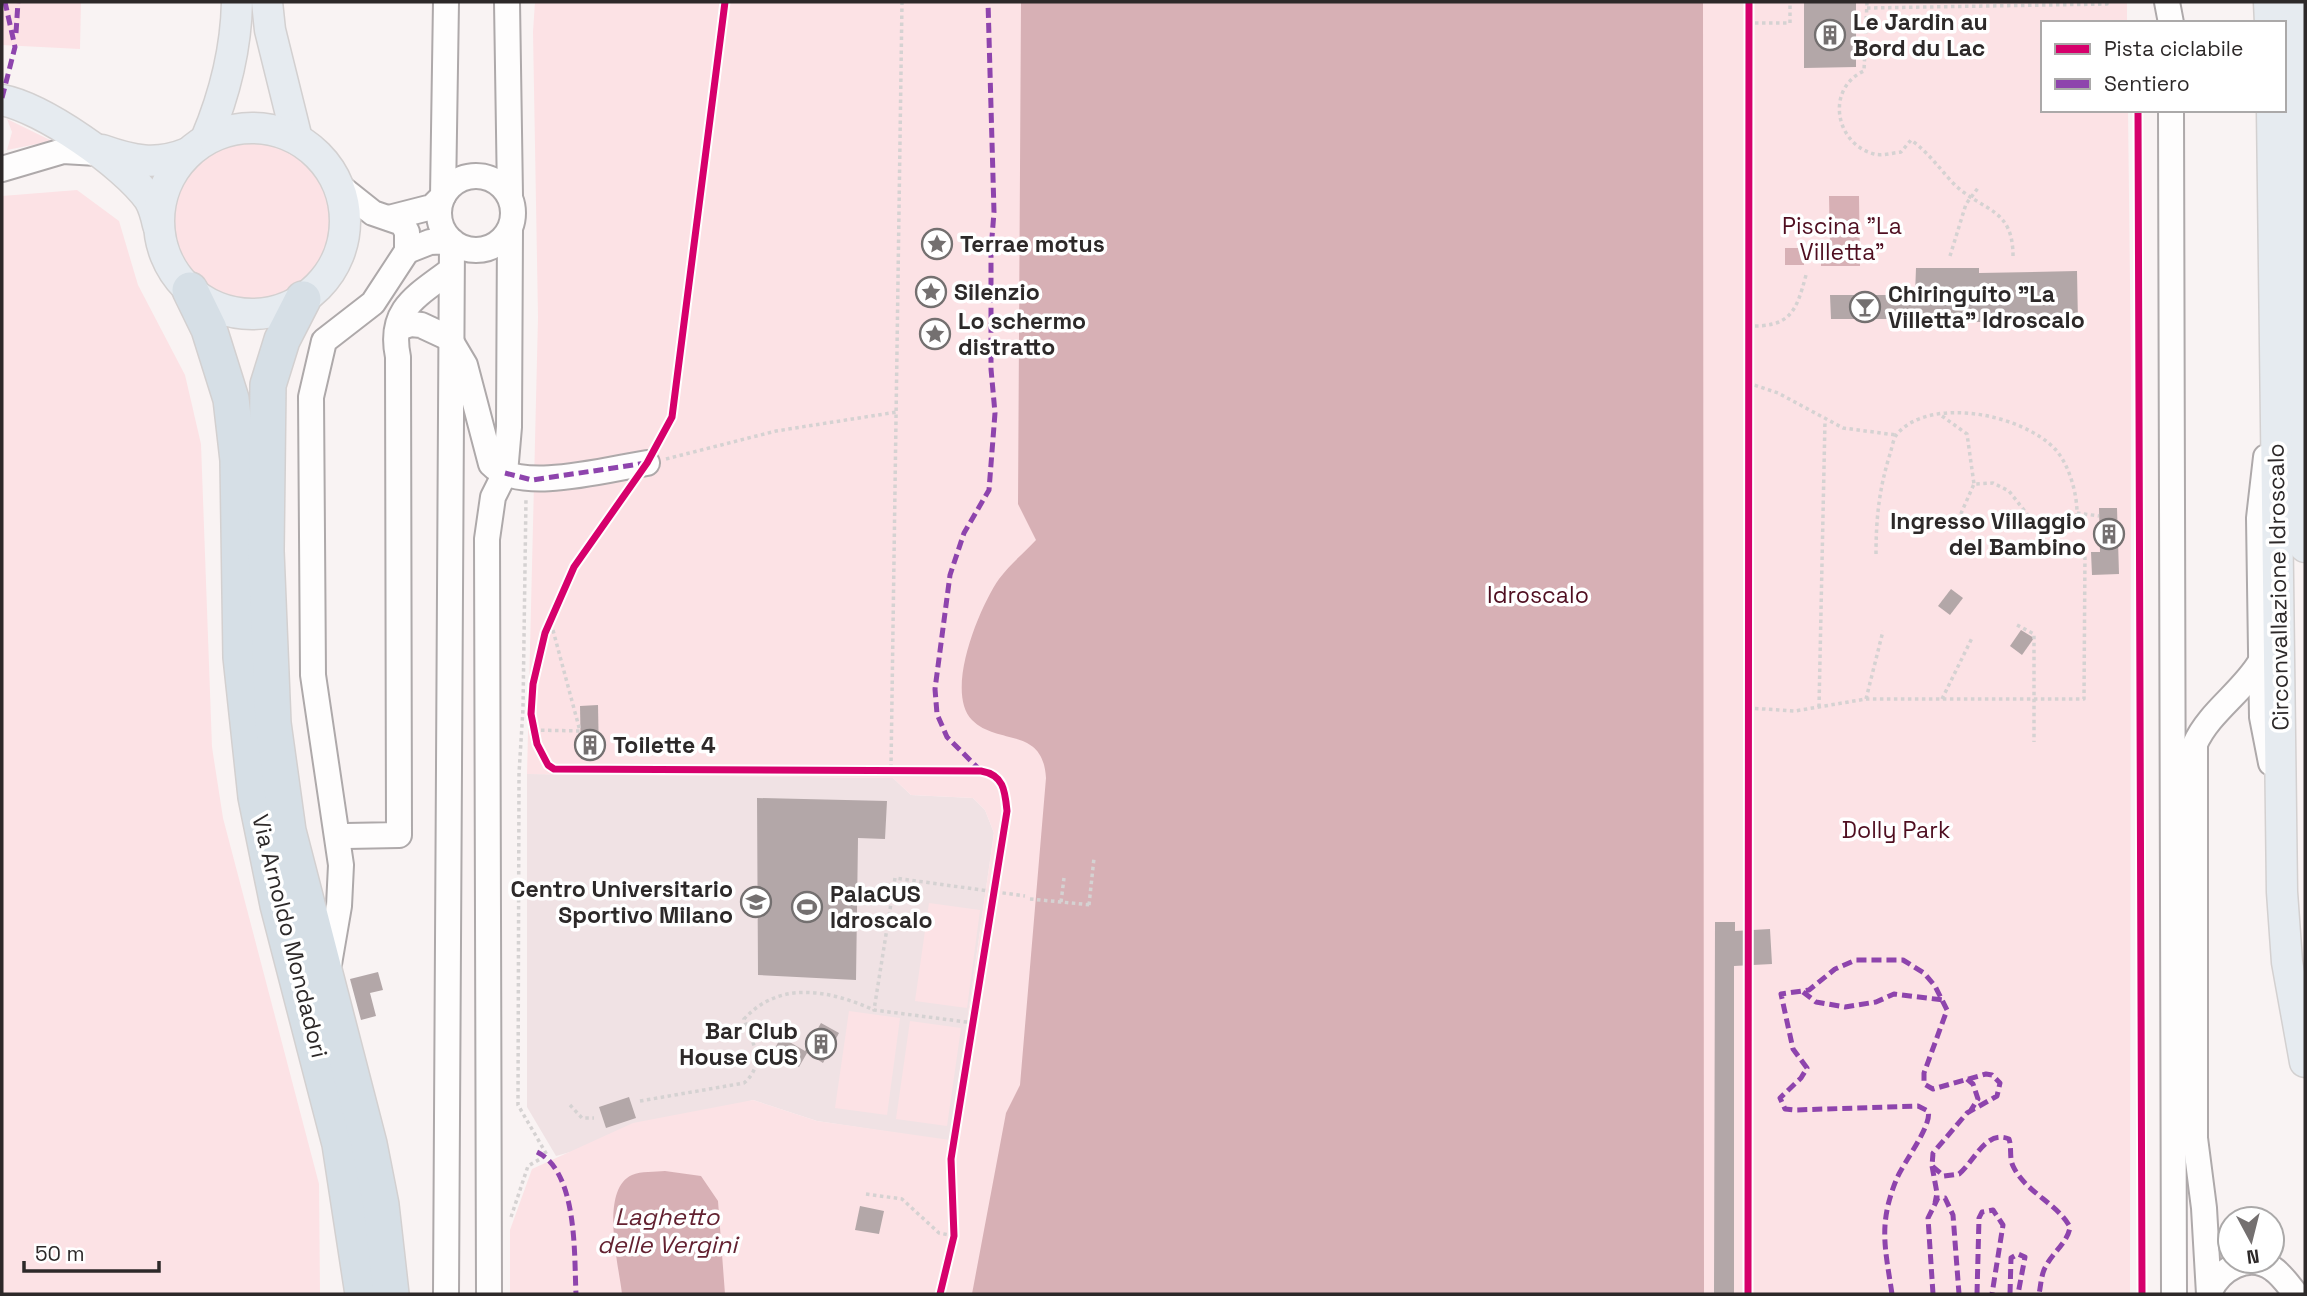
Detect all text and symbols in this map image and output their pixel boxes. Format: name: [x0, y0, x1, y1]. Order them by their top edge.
place label: Le Jardin au Bord du Lac: [1853, 7, 1988, 63]
building icon: Le Jardin au Bord du Lac: [1813, 18, 1847, 52]
legend: [2041, 21, 2286, 112]
text: Pista ciclabile: [2104, 35, 2243, 62]
text: Sentiero: [2104, 70, 2190, 97]
park label: Piscina "La Villetta": [1782, 211, 1902, 267]
place icon: Terrae motus: [920, 227, 954, 261]
place label: Terrae motus: [960, 229, 1105, 259]
place icon: Silenzio: [914, 275, 948, 309]
place label: Silenzio: [954, 277, 1040, 307]
place label: Chiringuito "La Villetta" Idroscalo: [1888, 279, 2085, 335]
bar icon: Chiringuito "La Villetta" Idroscalo: [1848, 290, 1882, 324]
place label: Lo schermo distratto: [958, 306, 1086, 362]
place icon: Lo schermo distratto: [918, 317, 952, 351]
street label: Circonvallazione Idroscalo: [2260, 443, 2296, 731]
place label: Ingresso Villaggio del Bambino: [1890, 506, 2086, 562]
building icon: Ingresso Villaggio del Bambino: [2092, 517, 2126, 551]
park label: Idroscalo: [1487, 580, 1589, 610]
building icon: Toilette 4: [573, 728, 607, 762]
place label: Toilette 4: [613, 730, 716, 760]
street label: Via Arnoldo Mondadori: [245, 811, 335, 1061]
park label: Dolly Park: [1842, 815, 1950, 845]
place label: Centro Universitario Sportivo Milano: [511, 874, 733, 930]
place label: PalaCUS Idroscalo: [830, 879, 933, 935]
school or university icon: Centro Universitario Sportivo Milano: [739, 885, 773, 919]
sports icon: PalaCUS Idroscalo: [790, 890, 824, 924]
place label: Bar Club House CUS: [679, 1016, 798, 1072]
building icon: Bar Club House CUS: [804, 1027, 838, 1061]
water label: Laghetto delle Vergini: [597, 1201, 740, 1260]
north arrow: [2216, 1205, 2286, 1275]
scale bar: [24, 1230, 159, 1274]
text: 50 m: [35, 1240, 85, 1267]
text: N: [2245, 1243, 2261, 1270]

